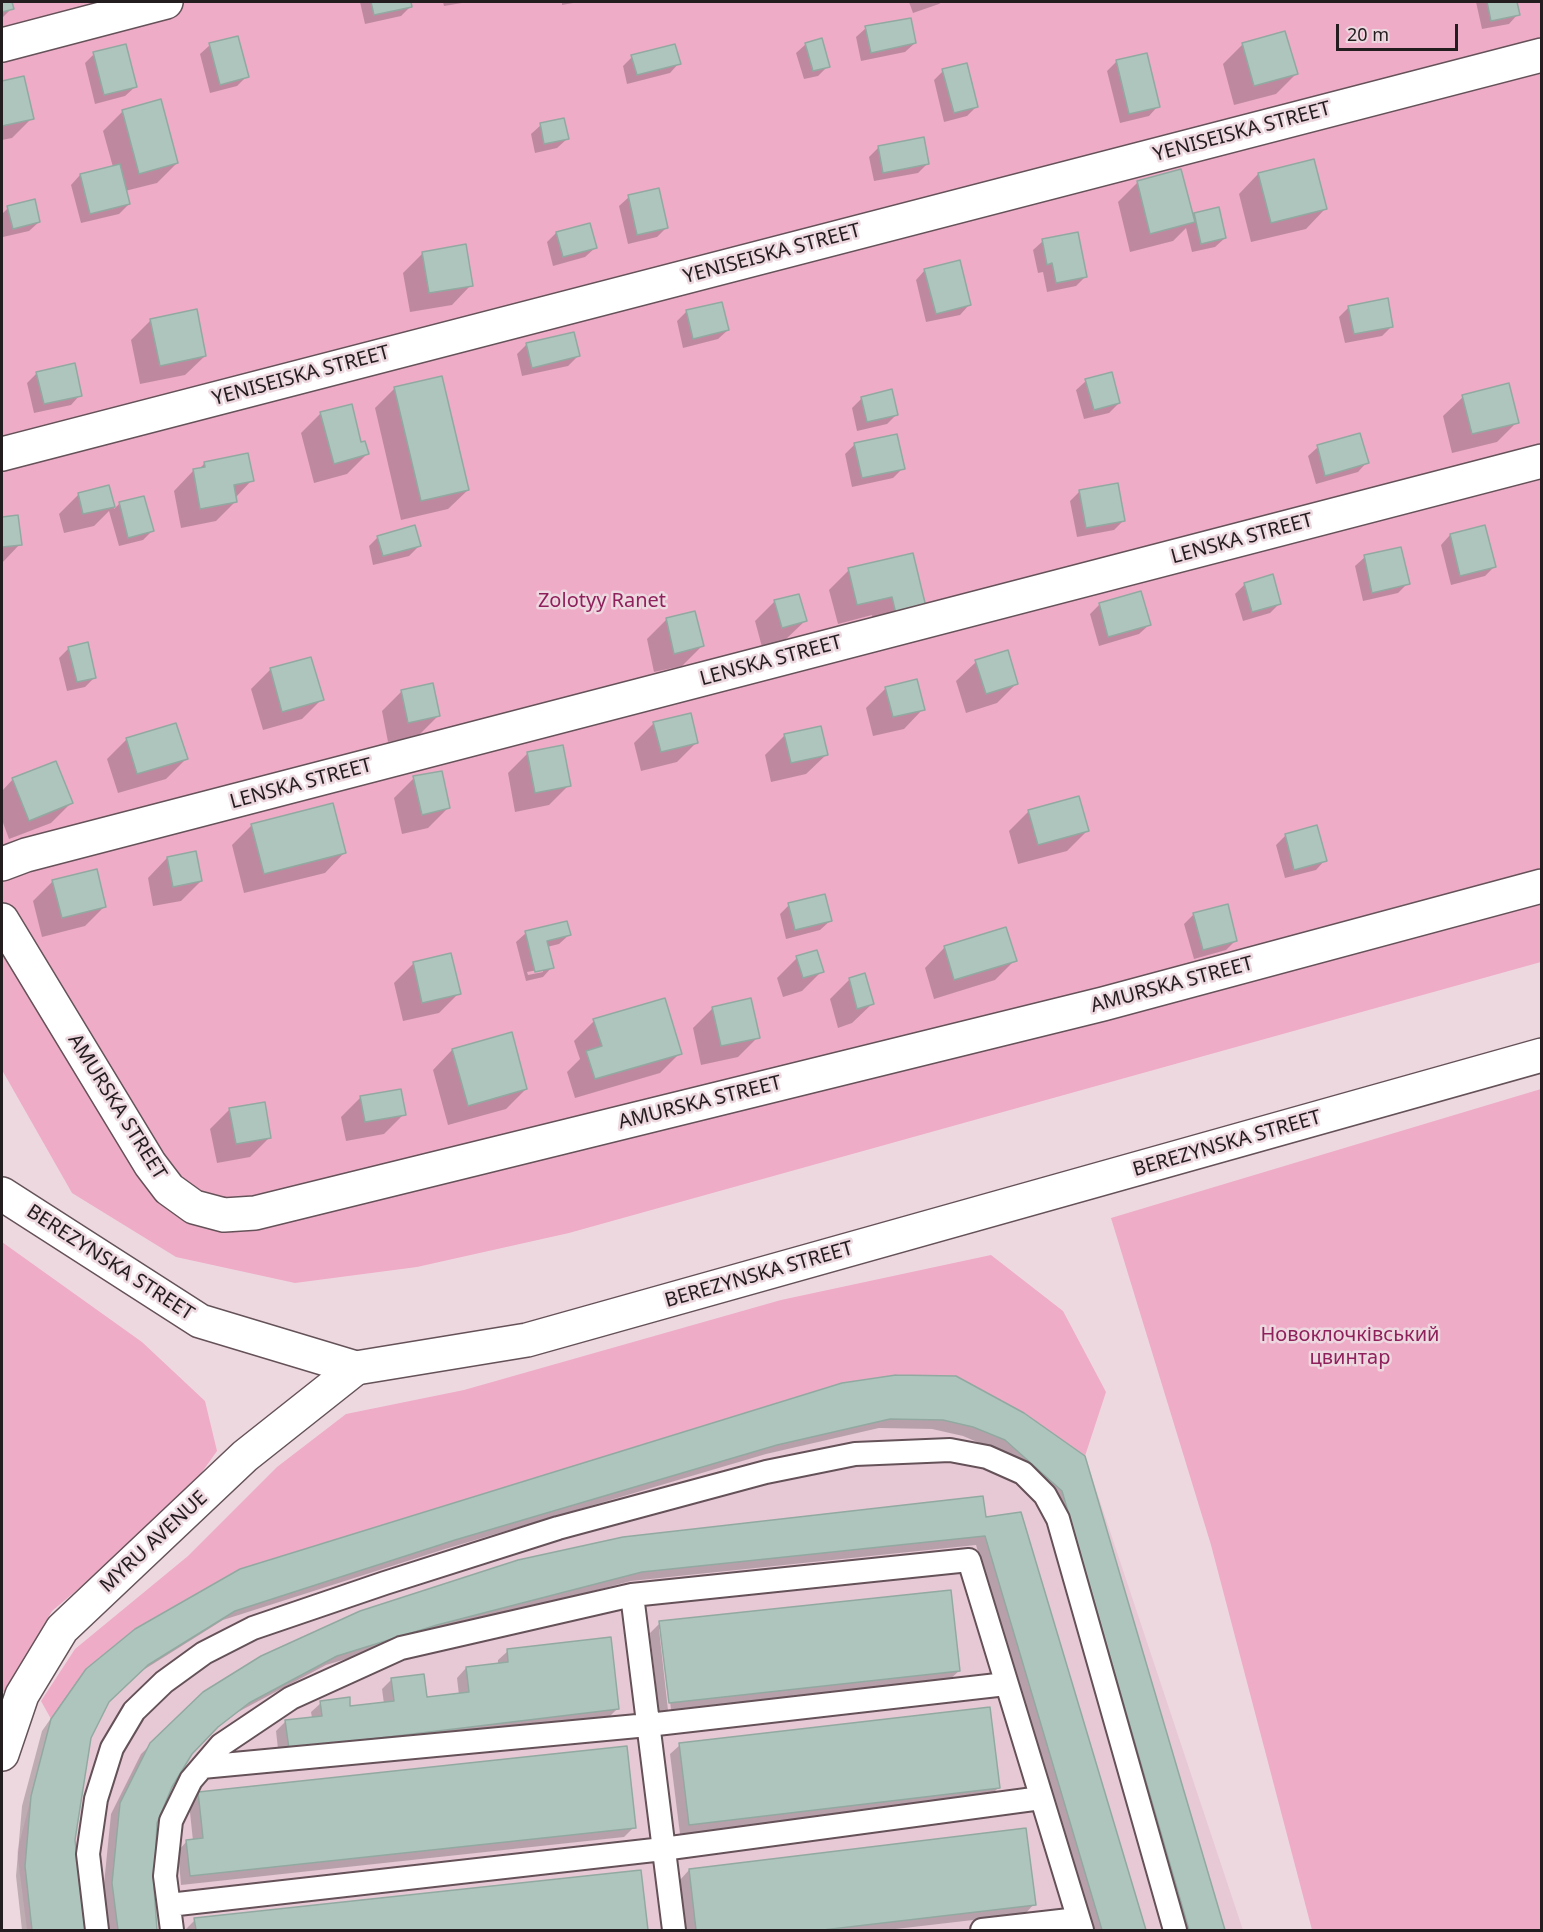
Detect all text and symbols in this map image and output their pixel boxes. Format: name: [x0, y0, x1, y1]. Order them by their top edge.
scale bar: [1339, 12, 1460, 50]
text: 20 m: [1347, 22, 1389, 46]
street label: YENISEISKA STREET: [1151, 97, 1333, 167]
street label: YENISEISKA STREET: [681, 219, 863, 289]
street label: YENISEISKA STREET: [210, 341, 392, 411]
street label: LENSKA STREET: [1168, 509, 1316, 569]
park label: Zolotyy Ranet: [538, 589, 666, 613]
street label: LENSKA STREET: [697, 631, 845, 691]
street label: LENSKA STREET: [227, 754, 375, 814]
street label: AMURSKA STREET: [1088, 952, 1256, 1018]
street label: AMURSKA STREET: [63, 1030, 171, 1184]
street label: AMURSKA STREET: [616, 1071, 784, 1135]
street label: BEREZYNSKA STREET: [1130, 1106, 1324, 1182]
street label: BEREZYNSKA STREET: [22, 1200, 198, 1326]
street label: BEREZYNSKA STREET: [662, 1237, 856, 1313]
park label: Новоклочківський цвинтар: [1261, 1323, 1439, 1370]
street label: MYRU AVENUE: [95, 1486, 213, 1598]

